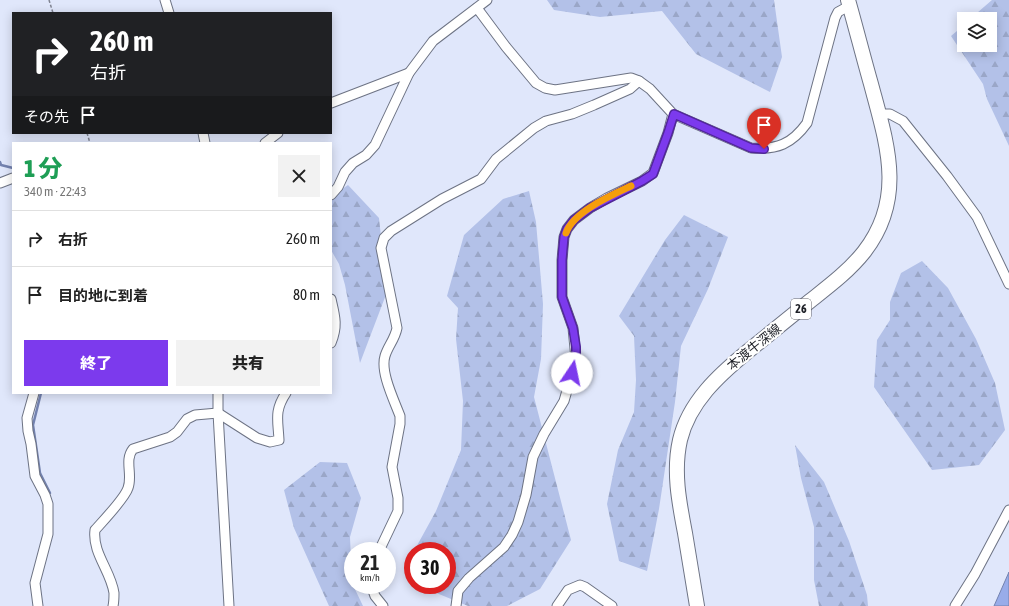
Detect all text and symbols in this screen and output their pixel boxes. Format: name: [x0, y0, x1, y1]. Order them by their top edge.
map controls: [957, 12, 997, 52]
button: layers: [957, 12, 997, 52]
text: 260 m: [90, 25, 153, 57]
icon: right: [24, 28, 76, 80]
text: 右折: [90, 62, 126, 83]
icon: arrive: [77, 104, 99, 126]
text: その先: [24, 108, 69, 125]
pin: [747, 108, 781, 149]
icon: arrive: [753, 114, 775, 136]
text: 1 分: [24, 155, 63, 182]
button: close: [278, 155, 320, 197]
text: 340 m · 22:43: [24, 184, 87, 199]
icon: right: [24, 228, 46, 250]
text: 260 m: [286, 230, 320, 247]
text: 右折: [58, 231, 88, 248]
icon: arrive: [24, 284, 46, 306]
text: 80 m: [293, 286, 320, 303]
text: 目的地に到着: [58, 287, 148, 304]
road number: 26: [791, 299, 811, 319]
street label: 本渡牛深線: [724, 321, 784, 373]
button: 終了: [24, 340, 168, 386]
button: 共有: [176, 340, 320, 386]
position arrow: [551, 352, 593, 394]
speed limit sign: 30: [404, 542, 456, 594]
text: 21: [361, 551, 379, 574]
text: km/h: [360, 572, 380, 583]

